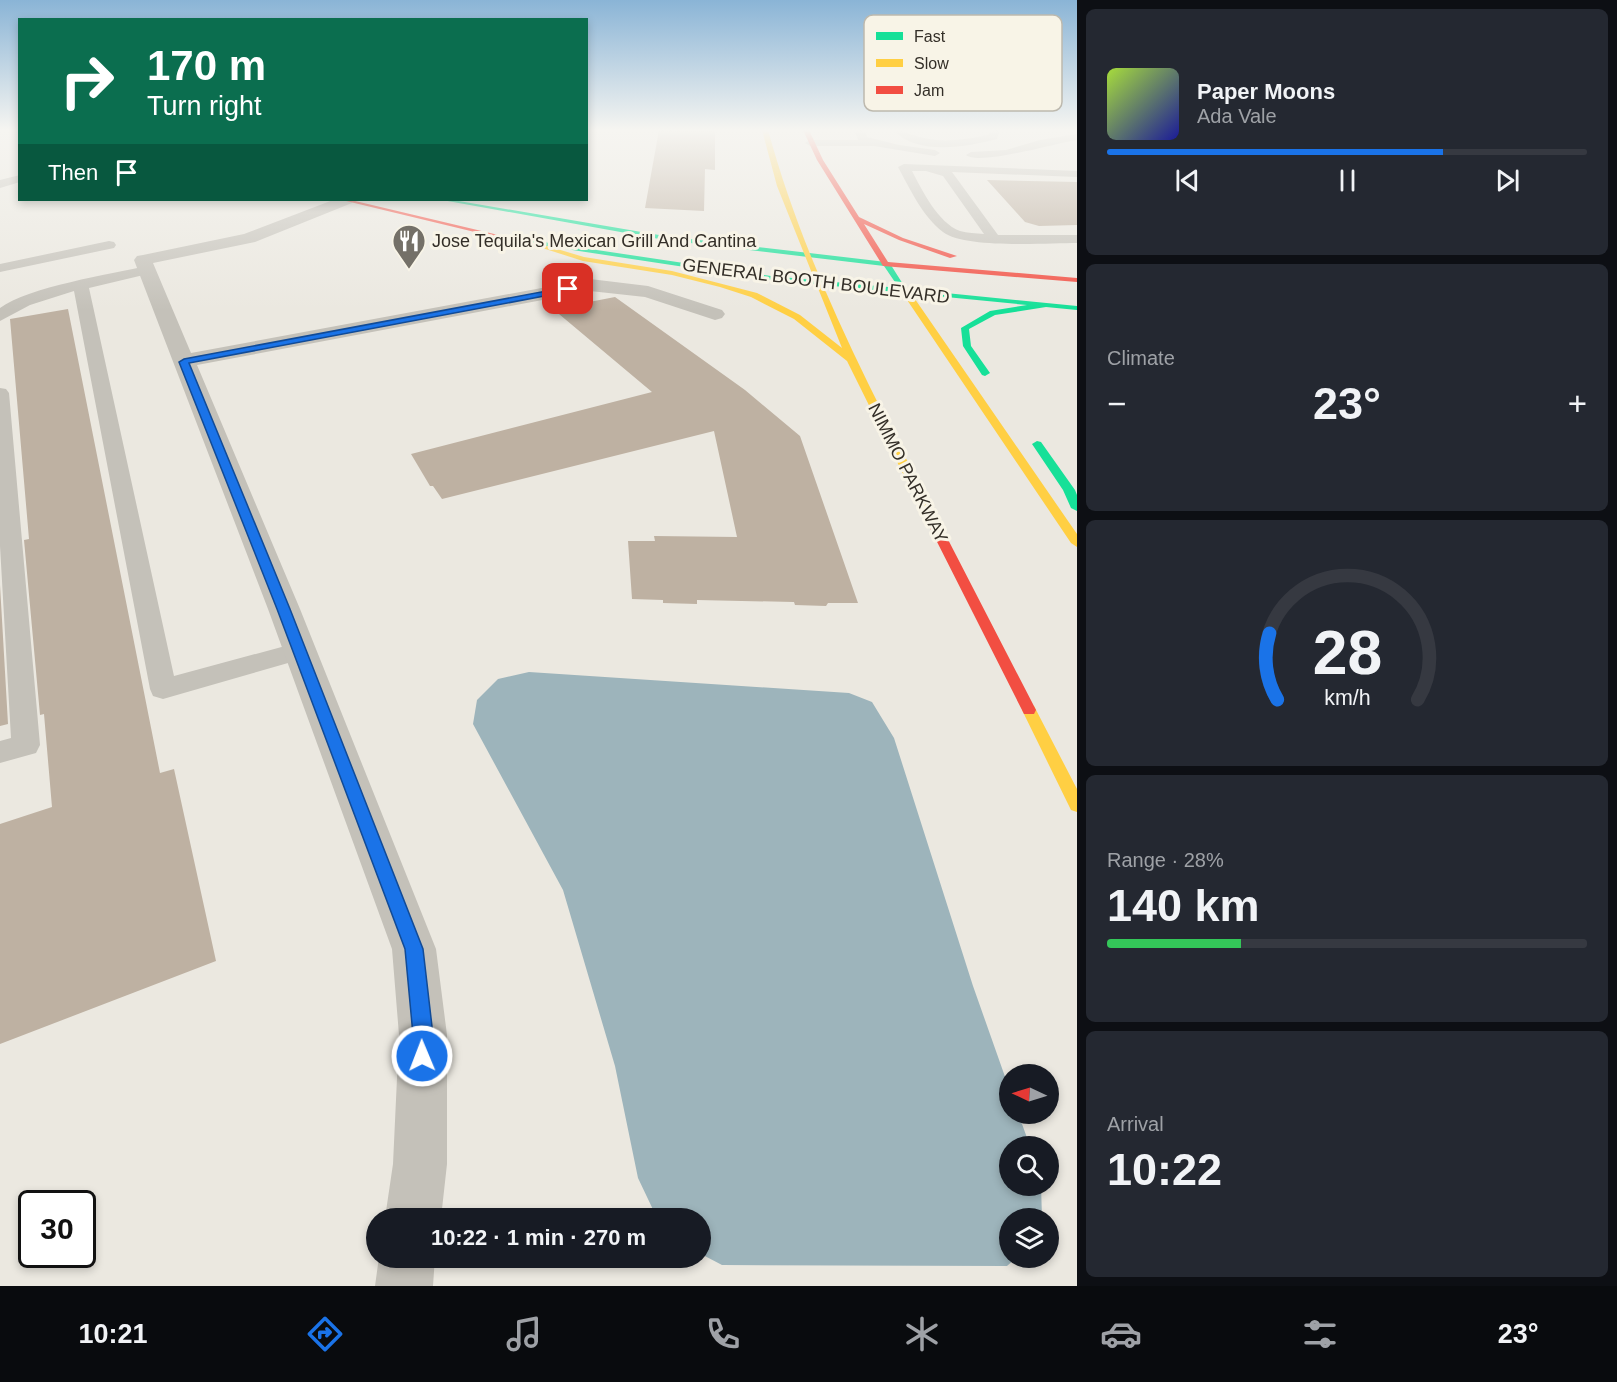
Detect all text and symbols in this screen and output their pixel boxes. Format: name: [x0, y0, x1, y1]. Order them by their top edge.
legend: [864, 15, 1062, 111]
text: Fast: [914, 28, 946, 45]
icon: right: [48, 42, 126, 120]
text: 170 m: [147, 42, 266, 89]
text: Slow: [914, 55, 949, 72]
text: Paper Moons: [1197, 79, 1335, 104]
text: Jam: [914, 82, 944, 99]
text: Turn right: [147, 91, 262, 121]
text: Ada Vale: [1197, 105, 1277, 127]
icon: arrive: [110, 156, 143, 189]
text: Then: [48, 160, 98, 185]
icon: previous: [1171, 164, 1204, 197]
icon: pause: [1331, 164, 1364, 197]
icon: next: [1491, 164, 1524, 197]
restaurant icon: Jose Tequila's Mexican Grill And Cantina: [391, 223, 427, 270]
place label: Jose Tequila's Mexican Grill And Cantina: [432, 231, 757, 251]
street label: GENERAL BOOTH BOULEVARD: [681, 255, 951, 307]
pin: [542, 263, 593, 314]
icon: arrive: [551, 272, 584, 305]
text: Climate: [1107, 347, 1175, 369]
text: 23°: [1313, 378, 1381, 429]
text: −: [1107, 385, 1126, 422]
text: +: [1568, 385, 1587, 422]
street label: NIMMO PARKWAY: [864, 400, 952, 546]
text: 28: [1312, 618, 1382, 687]
text: km/h: [1324, 686, 1370, 710]
text: Range · 28%: [1107, 849, 1224, 871]
text: 140 km: [1107, 880, 1260, 931]
position arrow: [390, 1024, 454, 1088]
north arrow: [999, 1064, 1059, 1124]
map controls: [999, 1064, 1059, 1268]
text: Arrival: [1107, 1113, 1164, 1135]
button: search: [999, 1136, 1059, 1196]
text: 10:22: [1107, 1144, 1222, 1195]
speed limit sign: 30: [18, 1190, 96, 1268]
button: layers: [999, 1208, 1059, 1268]
text: 10:22 · 1 min · 270 m: [431, 1225, 646, 1250]
icon: directions: [304, 1313, 346, 1355]
icon: music: [503, 1313, 545, 1355]
icon: phone: [702, 1313, 744, 1355]
icon: climate: [901, 1313, 943, 1355]
icon: car: [1100, 1313, 1142, 1355]
icon: filters: [1299, 1313, 1341, 1355]
text: 10:21: [78, 1319, 148, 1349]
text: 23°: [1498, 1319, 1538, 1349]

